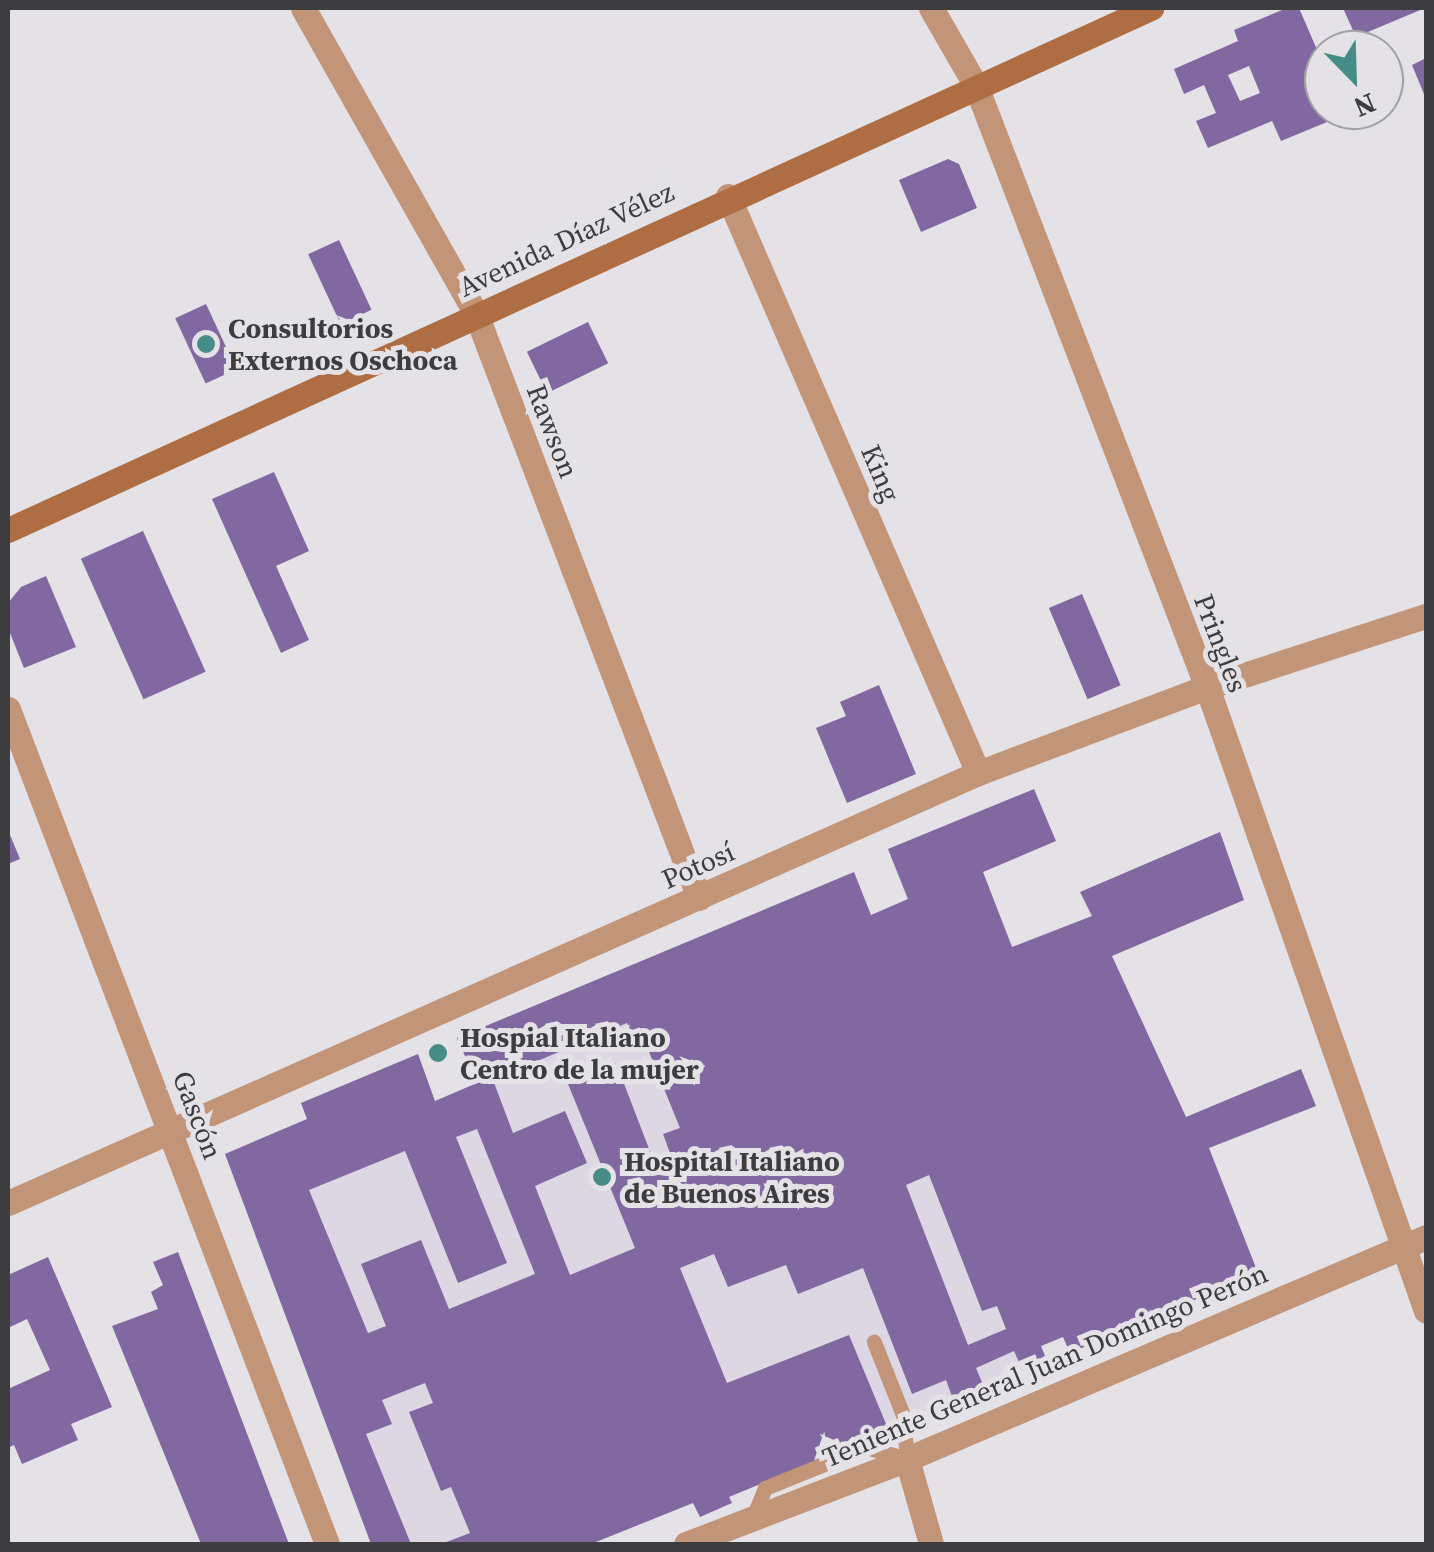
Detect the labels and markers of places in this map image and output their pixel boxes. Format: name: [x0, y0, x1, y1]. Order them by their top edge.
place label: Consultorios Externos Oschoca: [228, 311, 458, 377]
marker: Consultorios Externos Oschoca: [193, 331, 219, 357]
place label: Hospial Italiano Centro de la mujer: [460, 1020, 699, 1086]
marker: Hospial Italiano Centro de la mujer: [425, 1040, 451, 1066]
place label: Hospital Italiano de Buenos Aires: [624, 1144, 840, 1210]
marker: Hospital Italiano de Buenos Aires: [589, 1164, 615, 1190]

